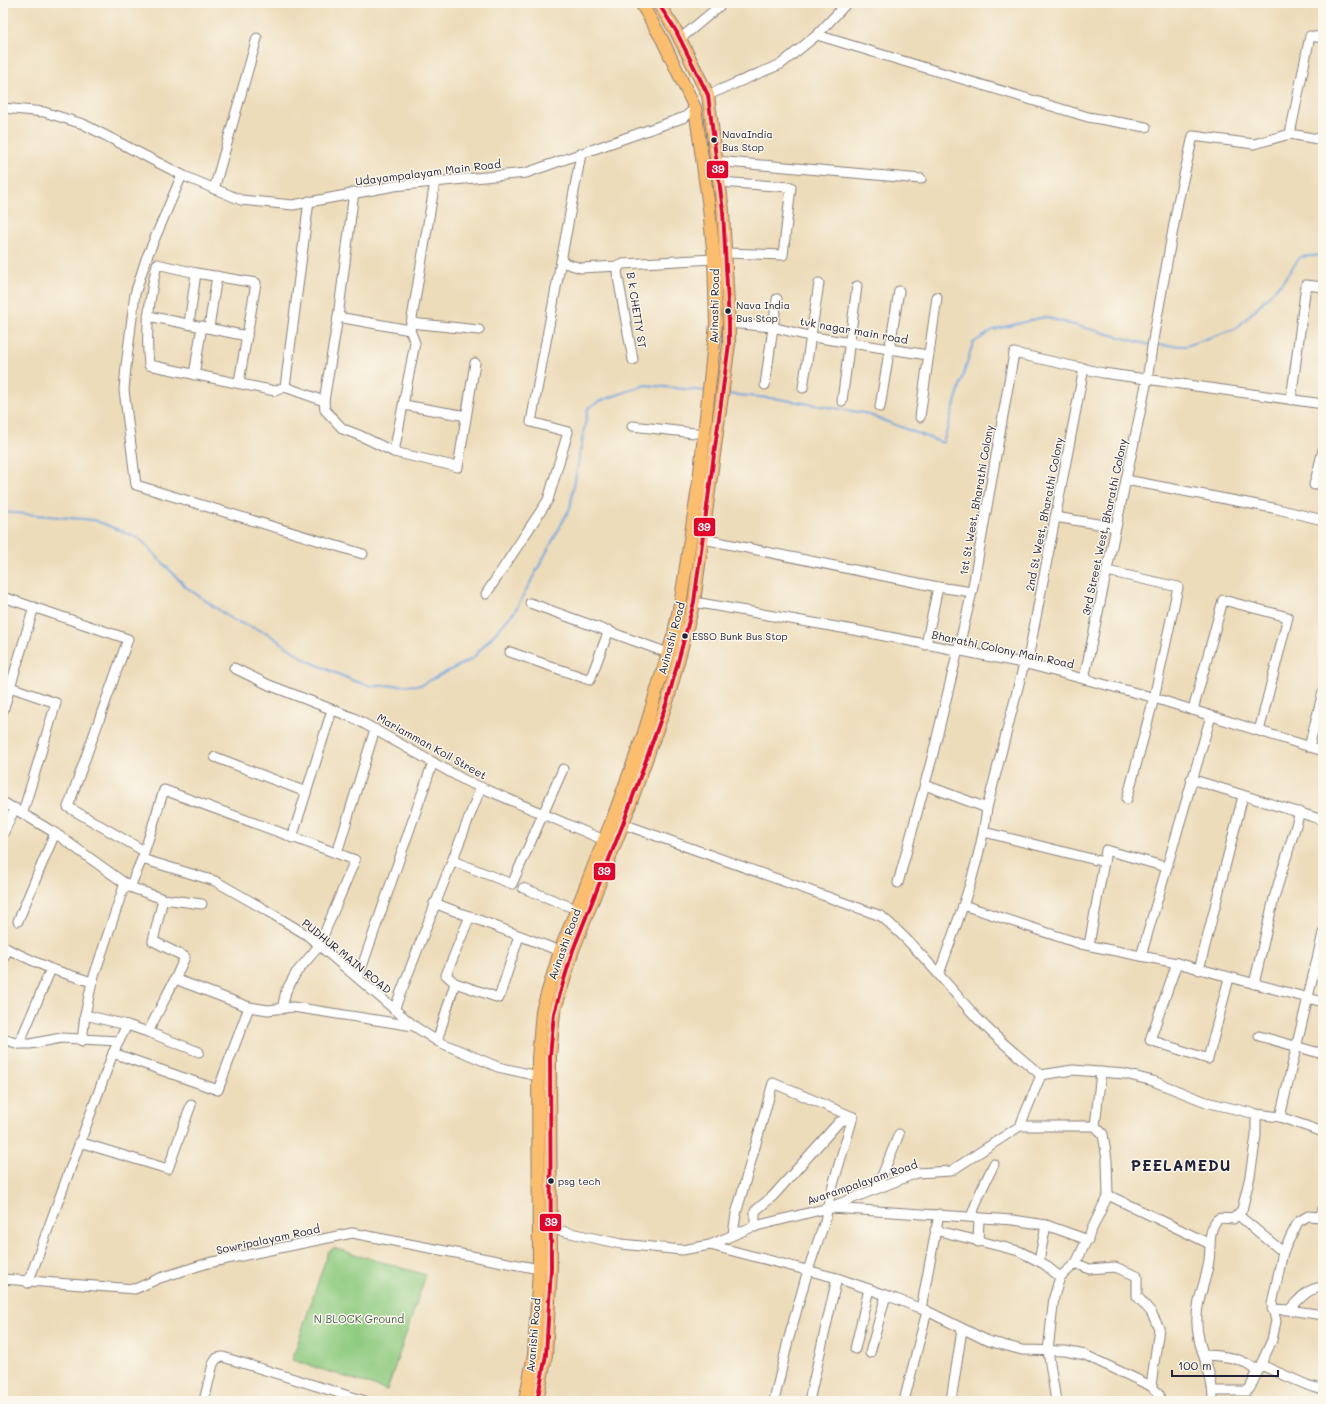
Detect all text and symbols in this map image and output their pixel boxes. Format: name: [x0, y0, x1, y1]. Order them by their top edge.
place label: NavaIndia Bus Stop: [722, 127, 773, 154]
marker: NavaIndia Bus Stop: [709, 135, 719, 145]
street label: Udayampalayam Main Road: [354, 156, 502, 188]
line badge: 39: [706, 160, 729, 179]
text: 39: [711, 161, 725, 176]
street label: Avinashi Road: [706, 269, 722, 343]
street label: B k CHETTY ST: [624, 271, 650, 349]
place label: Nava India Bus Stop: [736, 298, 790, 325]
marker: Nava India Bus Stop: [723, 306, 733, 316]
street label: tvk nagar main road: [799, 313, 909, 347]
street label: 1st St West, Bharathi Colony: [955, 423, 997, 576]
street label: 2nd St West, Bharathi Colony: [1022, 436, 1066, 592]
street label: 3rd Street West, Bharathi Colony: [1078, 437, 1130, 617]
line badge: 39: [693, 517, 716, 537]
text: 39: [697, 519, 711, 534]
street label: Avinashi Road: [654, 600, 688, 676]
street label: Bharathi Colony Main Road: [930, 627, 1076, 671]
place label: ESSO Bunk Bus Stop: [692, 629, 788, 643]
marker: ESSO Bunk Bus Stop: [680, 631, 690, 641]
street label: Mariamman Koil Street: [374, 710, 490, 783]
line badge: 39: [593, 862, 616, 881]
text: 39: [597, 863, 611, 878]
street label: Avinashi Road: [544, 906, 584, 982]
street label: PUDHUR MAIN ROAD: [299, 915, 395, 997]
district label: PEELAMEDU: [1131, 1155, 1231, 1175]
street label: Avarampalayam Road: [805, 1156, 919, 1208]
place label: psg tech: [558, 1174, 600, 1188]
marker: psg tech: [546, 1176, 556, 1186]
line badge: 39: [539, 1213, 562, 1232]
text: 39: [544, 1214, 558, 1229]
street label: Sowripalayam Road: [215, 1221, 321, 1257]
street label: Avanishi Road: [522, 1297, 544, 1373]
park label: N BLOCK Ground: [314, 1311, 404, 1326]
scale bar: [1172, 1352, 1278, 1378]
text: 100 m: [1178, 1357, 1212, 1373]

